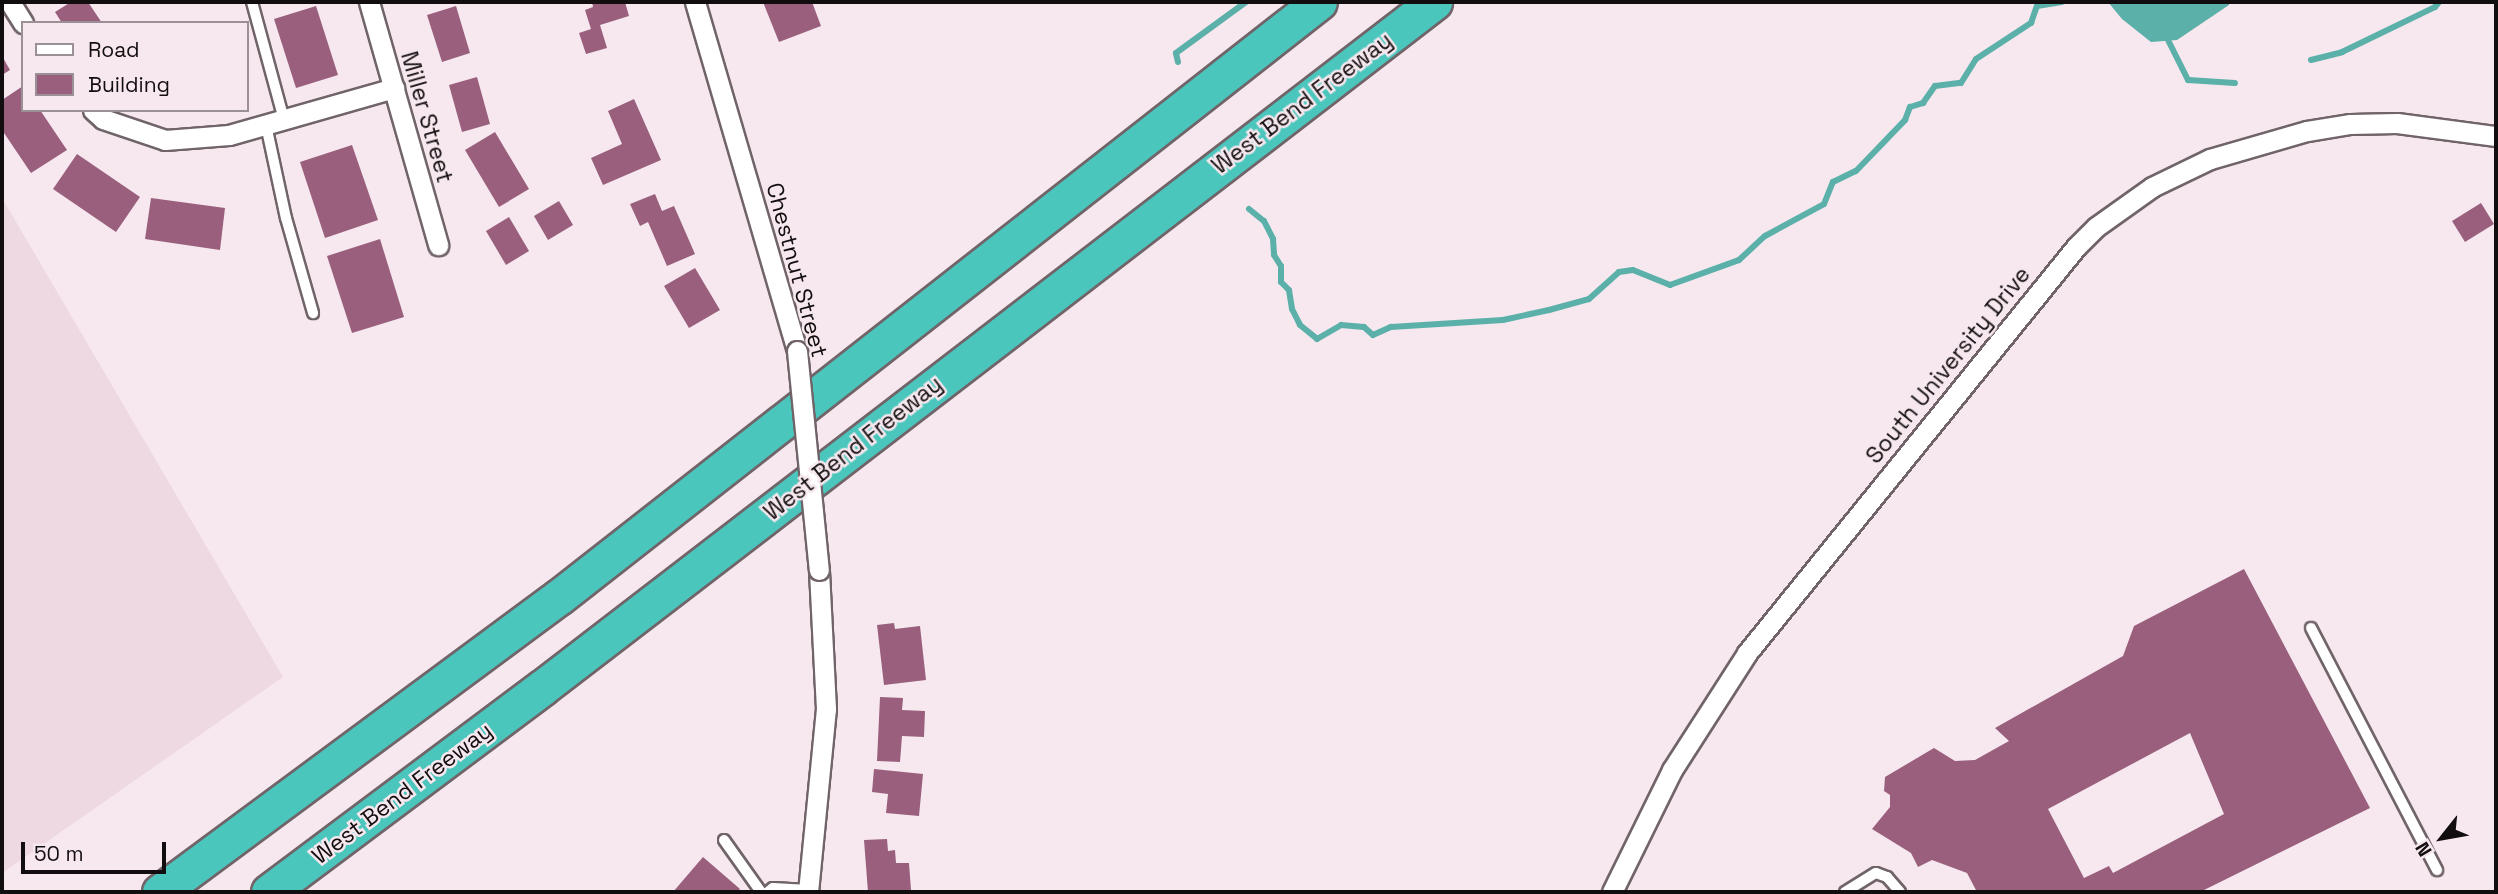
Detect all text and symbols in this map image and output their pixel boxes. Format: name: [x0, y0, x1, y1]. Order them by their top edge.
legend: [21, 21, 248, 112]
street label: West Bend Freeway: [1207, 26, 1397, 180]
text: Road: [88, 36, 140, 63]
street label: Miller Street: [395, 48, 459, 186]
text: Building: [88, 71, 170, 98]
street label: Chestnut Street: [760, 180, 834, 360]
street label: South University Drive: [1860, 261, 2036, 469]
street label: West Bend Freeway: [758, 370, 948, 526]
street label: West Bend Freeway: [307, 716, 497, 870]
north arrow: [2407, 803, 2477, 873]
scale bar: [24, 828, 170, 872]
text: N: [2410, 837, 2438, 861]
text: 50 m: [34, 840, 84, 867]

